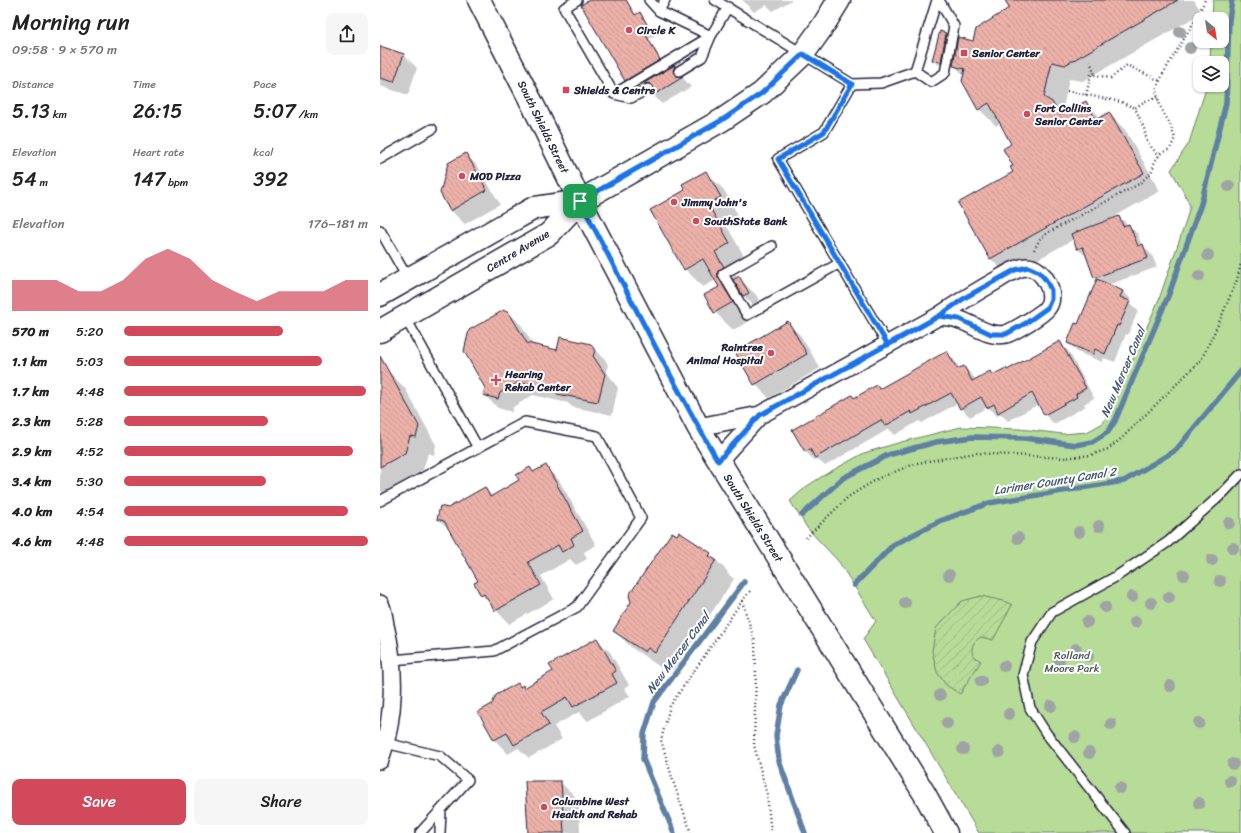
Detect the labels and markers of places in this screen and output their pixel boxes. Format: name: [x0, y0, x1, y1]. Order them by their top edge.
place label: Circle K: [636, 21, 677, 40]
marker: Circle K: [624, 25, 634, 35]
place label: Senior Center: [971, 44, 1041, 63]
marker: Senior Center: [959, 48, 969, 58]
place label: Shields & Centre: [573, 81, 655, 100]
marker: Shields & Centre: [561, 85, 571, 95]
place label: Fort Collins Senior Center: [1034, 99, 1104, 131]
marker: Fort Collins Senior Center: [1022, 109, 1032, 119]
place label: MOD Pizza: [469, 167, 521, 186]
marker: MOD Pizza: [457, 171, 467, 181]
pin: [563, 184, 597, 218]
place label: Jimmy John's: [681, 193, 747, 212]
marker: Jimmy John's: [669, 197, 679, 207]
place label: SouthState Bank: [703, 212, 788, 231]
marker: SouthState Bank: [691, 216, 701, 226]
place label: Raintree Animal Hospital: [686, 338, 764, 370]
marker: Raintree Animal Hospital: [766, 348, 776, 358]
place label: Hearing Rehab Center: [504, 365, 572, 397]
marker: Hearing Rehab Center: [490, 374, 502, 386]
place label: Columbine West Health and Rehab: [551, 792, 638, 824]
marker: Columbine West Health and Rehab: [539, 802, 549, 812]

